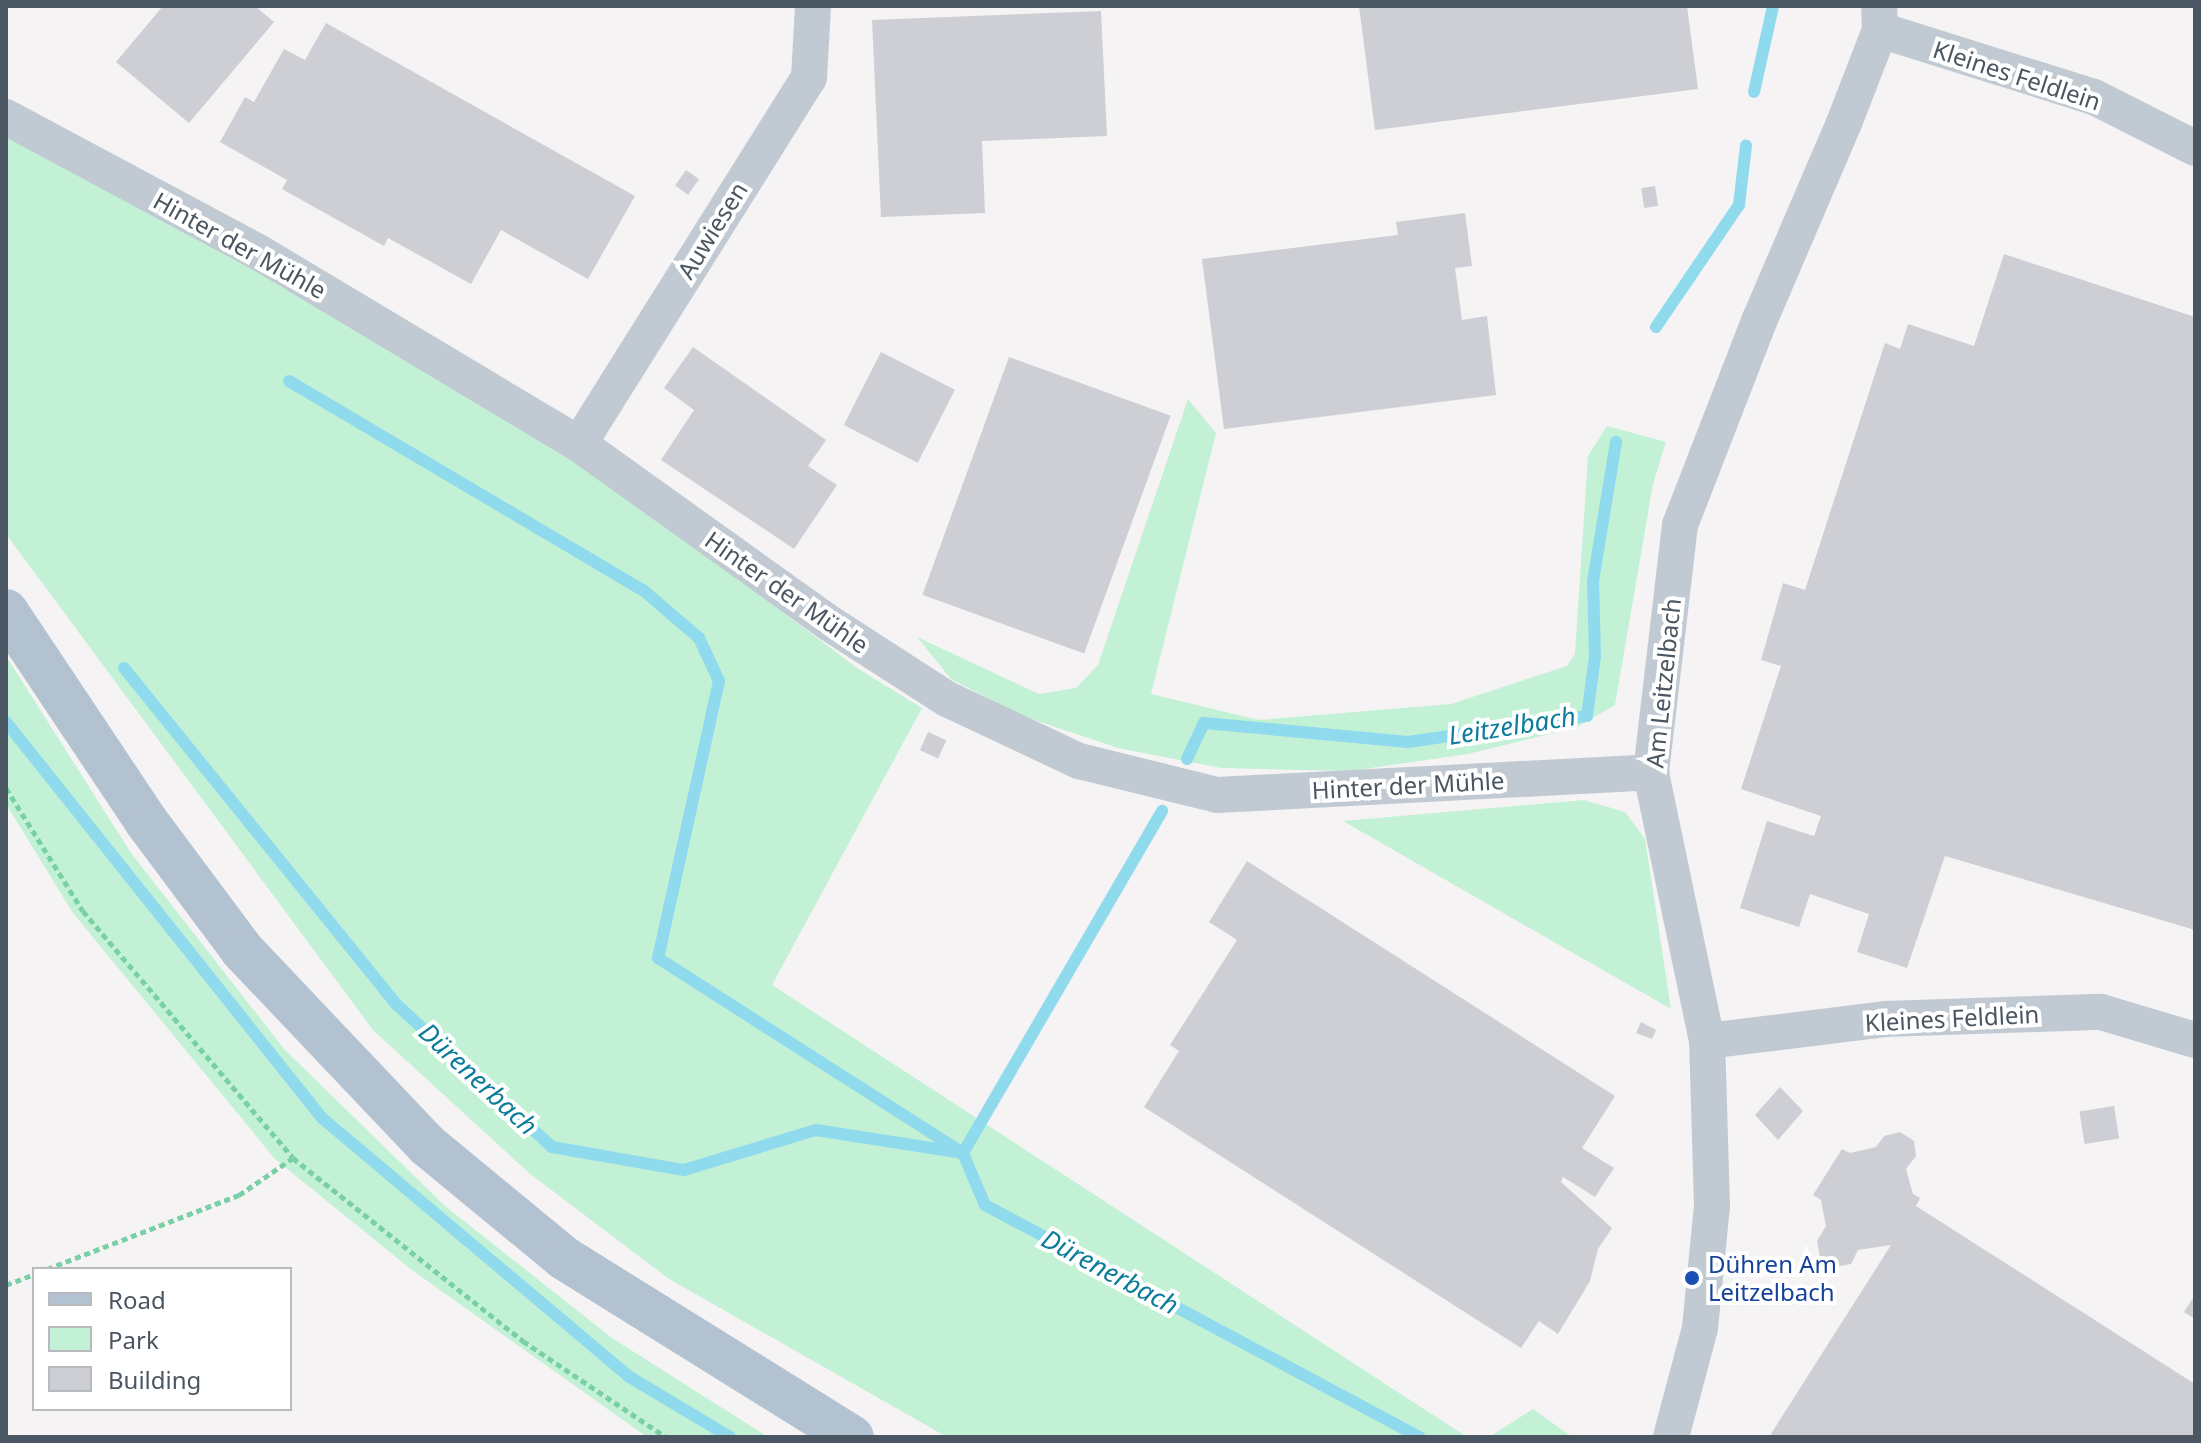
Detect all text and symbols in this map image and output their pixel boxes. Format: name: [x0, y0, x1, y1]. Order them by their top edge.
street label: Kleines Feldlein: [1930, 34, 2104, 116]
street label: Auwiesen: [671, 176, 753, 284]
street label: Hinter der Mühle: [149, 186, 331, 304]
street label: Hinter der Mühle: [700, 525, 874, 659]
street label: Am Leitzelbach: [1640, 597, 1686, 769]
water label: Leitzelbach: [1446, 701, 1578, 751]
street label: Hinter der Mühle: [1311, 766, 1505, 804]
street label: Kleines Feldlein: [1864, 999, 2040, 1037]
water label: Dürenerbach: [412, 1016, 544, 1142]
water label: Dürenerbach: [1036, 1223, 1184, 1321]
place label: Dühren Am Leitzelbach: [1708, 1250, 1837, 1306]
legend: [32, 1267, 292, 1411]
marker: Dühren Am Leitzelbach: [1683, 1269, 1701, 1287]
text: Road: [108, 1283, 166, 1316]
text: Park: [108, 1323, 159, 1356]
text: Building: [108, 1363, 201, 1396]

